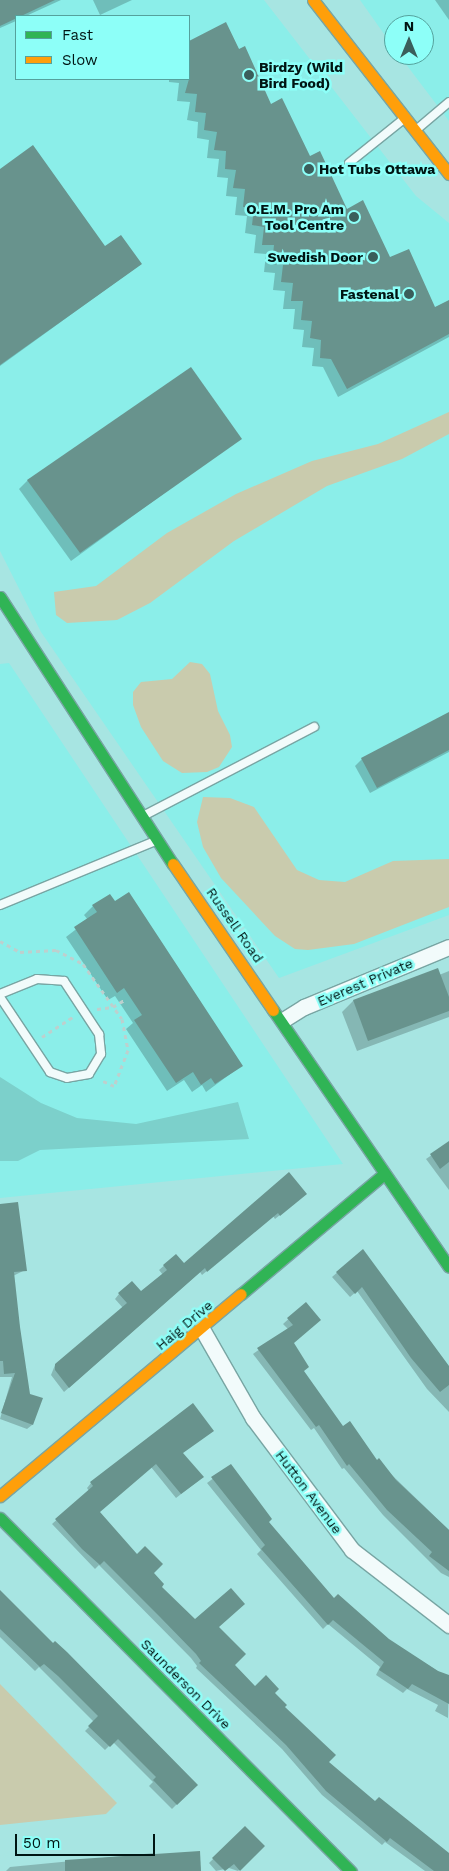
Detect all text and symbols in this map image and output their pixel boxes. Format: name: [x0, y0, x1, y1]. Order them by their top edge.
legend: [15, 15, 190, 80]
north arrow: [384, 15, 434, 65]
text: N: [404, 18, 414, 34]
text: Fast: [62, 26, 93, 44]
text: Slow: [62, 51, 98, 69]
place label: Birdzy (Wild Bird Food): [259, 59, 343, 92]
marker: Birdzy (Wild Bird Food): [243, 69, 255, 81]
place label: Hot Tubs Ottawa: [319, 161, 436, 177]
marker: Hot Tubs Ottawa: [303, 163, 315, 175]
place label: O.E.M. Pro Am Tool Centre: [246, 201, 344, 233]
marker: O.E.M. Pro Am Tool Centre: [348, 211, 360, 223]
place label: Swedish Door: [268, 249, 363, 265]
marker: Swedish Door: [367, 251, 379, 263]
place label: Fastenal: [340, 286, 399, 302]
marker: Fastenal: [403, 288, 415, 300]
street label: Russell Road: [203, 884, 267, 966]
street label: Everest Private: [315, 954, 415, 1010]
street label: Haig Drive: [152, 1296, 216, 1354]
street label: Hutton Avenue: [272, 1447, 346, 1537]
street label: Saunderson Drive: [138, 1636, 234, 1732]
scale bar: [18, 1824, 158, 1856]
text: 50 m: [23, 1834, 60, 1852]

